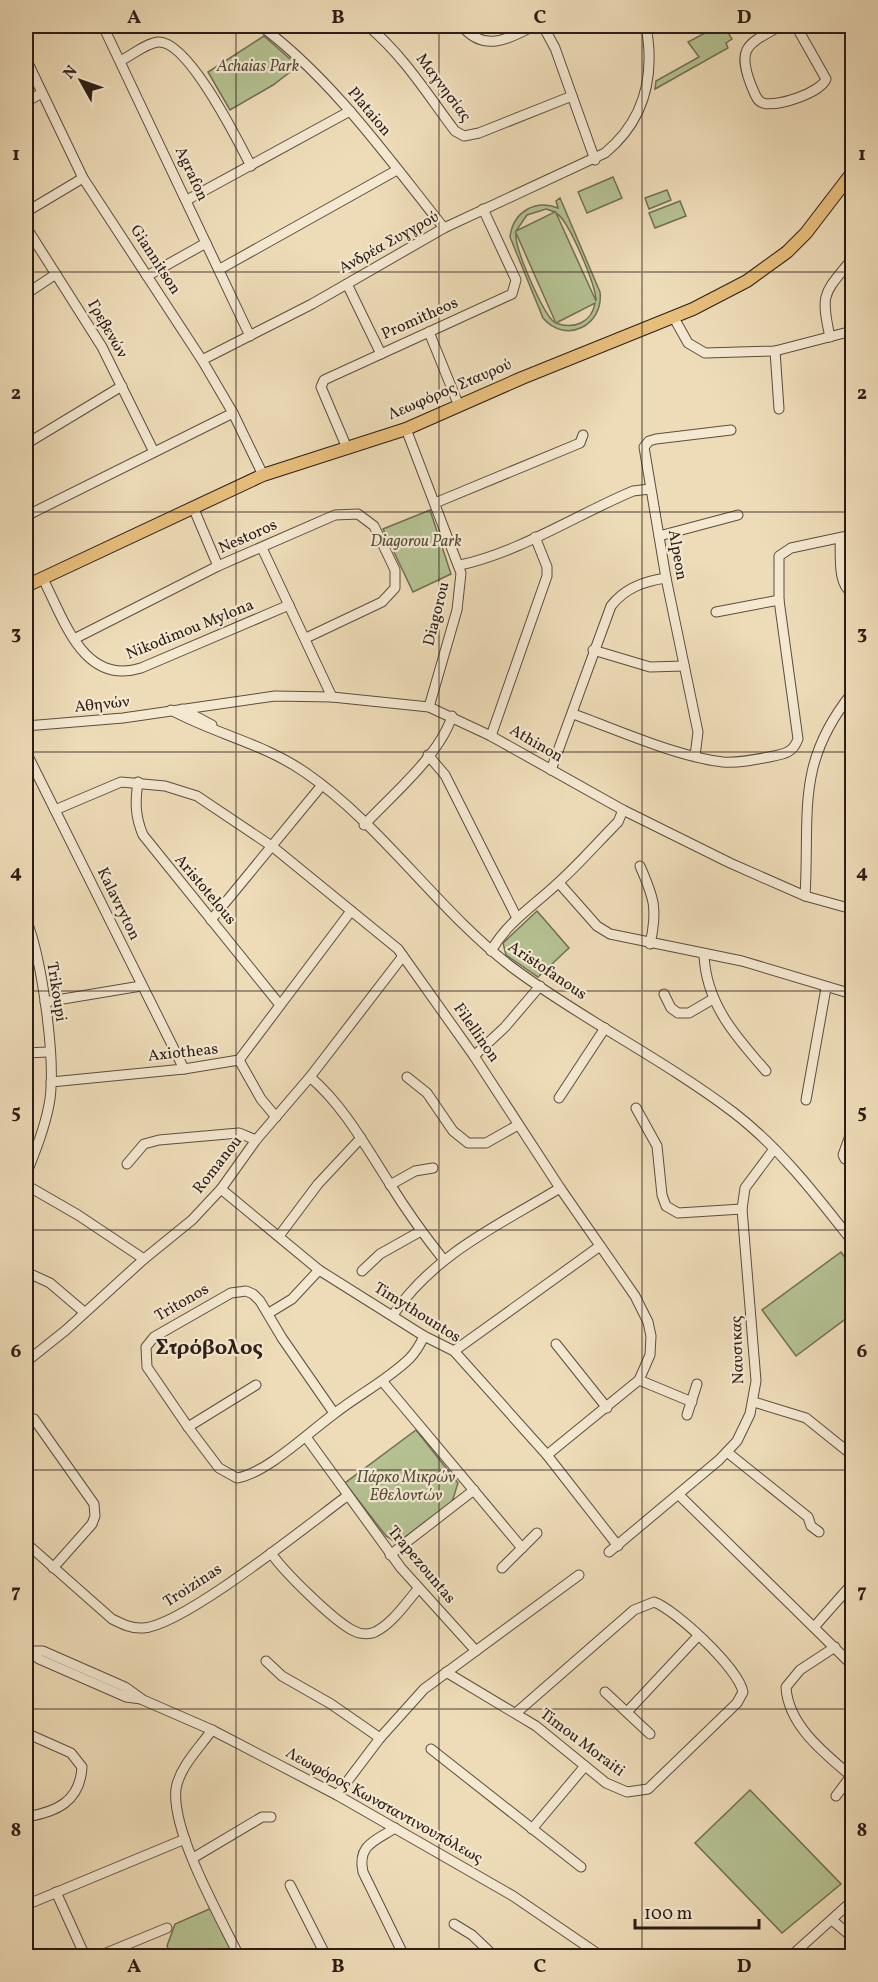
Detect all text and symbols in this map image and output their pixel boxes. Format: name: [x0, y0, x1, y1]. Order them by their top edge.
text: A: [127, 4, 141, 32]
text: B: [331, 4, 345, 32]
text: C: [534, 4, 547, 32]
text: D: [737, 4, 751, 32]
street label: Μαγνησίας: [410, 49, 476, 127]
north arrow: [51, 51, 111, 111]
park label: Achaias Park: [216, 56, 300, 78]
text: N: [59, 61, 83, 84]
street label: Plataion: [342, 83, 396, 141]
text: 1: [12, 141, 20, 169]
text: 1: [858, 141, 866, 169]
street label: Agrafon: [169, 143, 213, 205]
street label: Ανδρέα Συγγρού: [335, 206, 443, 280]
street label: Giannitson: [124, 221, 186, 299]
street label: Promitheos: [378, 292, 462, 346]
street label: Γρεβενών: [81, 296, 133, 363]
street label: Λεωφόρος Σταυρού: [385, 354, 516, 426]
text: 2: [11, 380, 21, 408]
text: 2: [857, 380, 867, 408]
street label: Nestoros: [215, 514, 281, 560]
street label: Alpeon: [662, 528, 692, 582]
park label: Diagorou Park: [370, 531, 462, 553]
street label: Diagorou: [418, 580, 456, 648]
street label: Nikodimou Mylona: [123, 594, 257, 666]
text: 3: [11, 620, 21, 648]
text: 3: [857, 620, 867, 648]
street label: Αθηνών: [73, 691, 131, 719]
street label: Athinon: [505, 720, 567, 768]
street label: Aristotelous: [169, 850, 241, 930]
text: 4: [10, 859, 22, 887]
text: 4: [856, 859, 868, 887]
street label: Kalavryton: [91, 864, 145, 944]
street label: Aristofanous: [503, 936, 591, 1006]
street label: Trikoupi: [40, 961, 72, 1024]
street label: Filellinon: [448, 999, 504, 1067]
street label: Axiotheas: [147, 1038, 219, 1068]
text: 5: [11, 1099, 21, 1127]
text: 5: [857, 1099, 867, 1127]
street label: Romanou: [188, 1131, 248, 1199]
street label: Timythountos: [369, 1278, 465, 1349]
street label: Tritonos: [151, 1279, 213, 1327]
street label: Ναυσικας: [726, 1315, 750, 1385]
district label: Στρόβολος: [155, 1333, 263, 1364]
text: 6: [11, 1338, 22, 1366]
text: 6: [857, 1338, 868, 1366]
park label: Πάρκο Μικρών Εθελοντών: [357, 1467, 456, 1507]
street label: Trapezountas: [382, 1521, 460, 1609]
street label: Troizinas: [159, 1559, 227, 1613]
text: 7: [11, 1578, 21, 1606]
text: 7: [857, 1578, 867, 1606]
street label: Timou Moraiti: [535, 1704, 629, 1782]
street label: Λεωφόρος Κωνσταντινουπόλεως: [281, 1742, 487, 1870]
text: 8: [11, 1817, 21, 1845]
text: 8: [857, 1817, 867, 1845]
scale bar: [635, 1892, 760, 1930]
text: 100 m: [644, 1902, 693, 1927]
text: A: [127, 1953, 141, 1981]
text: B: [331, 1953, 345, 1981]
text: C: [534, 1953, 547, 1981]
text: D: [737, 1953, 751, 1981]

